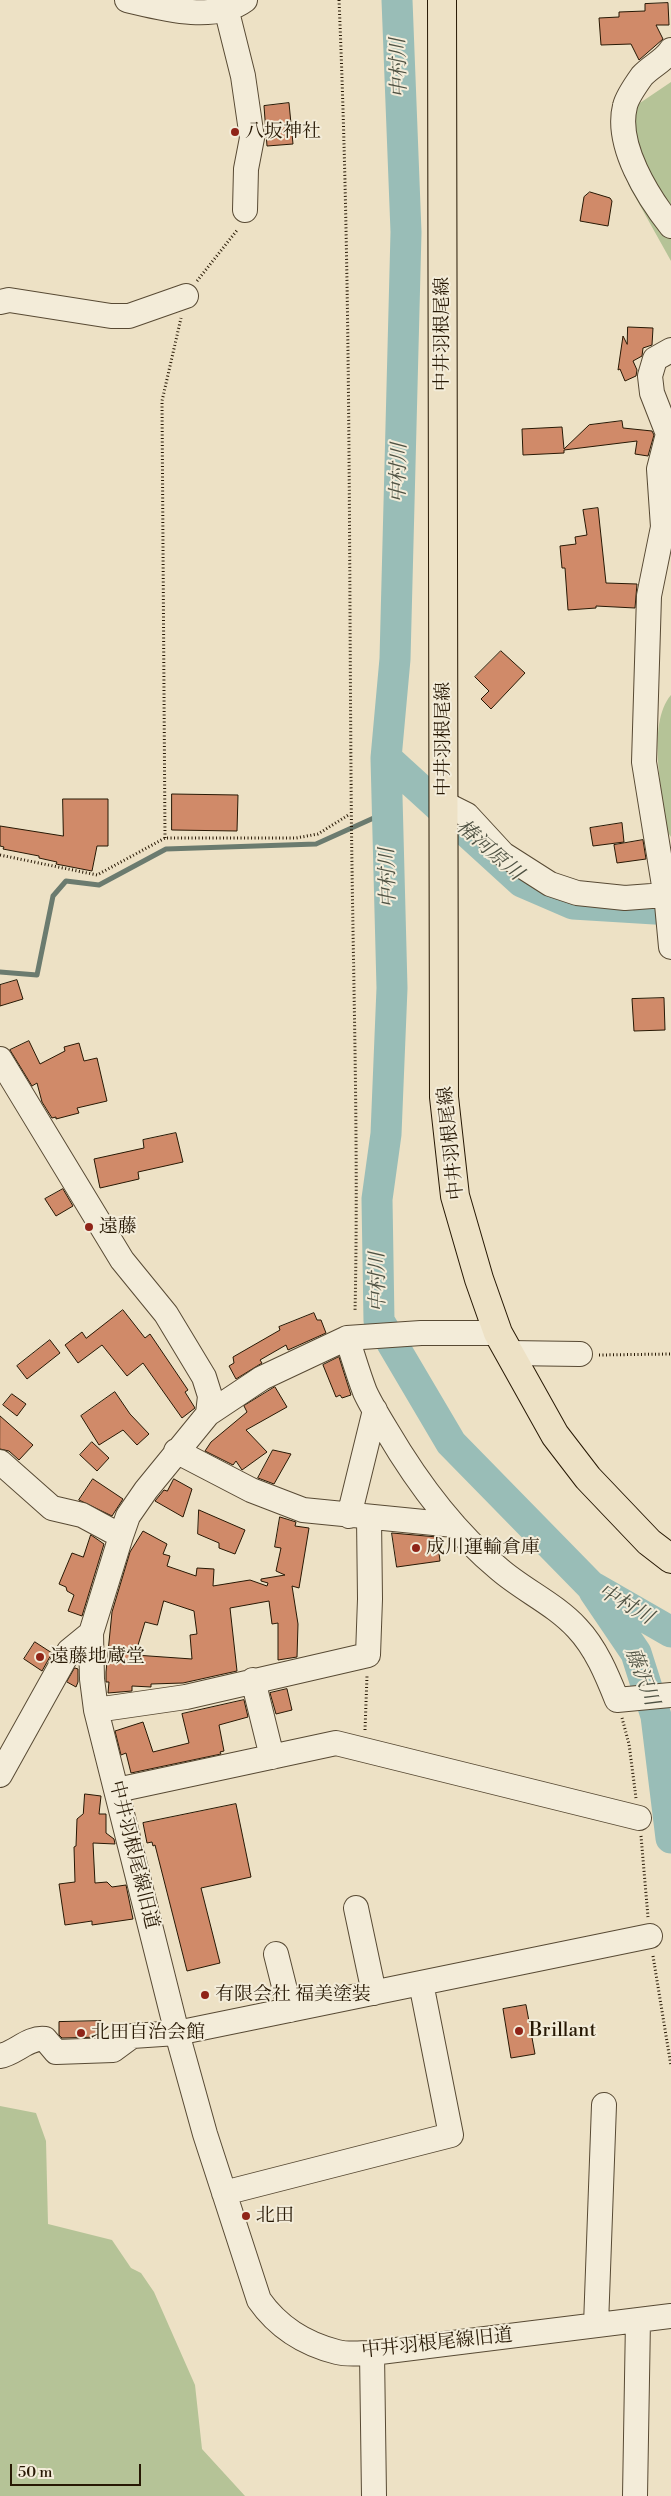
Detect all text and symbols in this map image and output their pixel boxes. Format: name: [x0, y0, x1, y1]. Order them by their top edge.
water label: 中村川: [387, 38, 413, 98]
place label: 八坂神社: [245, 121, 321, 143]
marker: 八坂神社: [229, 126, 241, 138]
street label: 中井羽根尾線: [432, 277, 454, 391]
water label: 中村川: [387, 443, 413, 503]
street label: 中井羽根尾線: [433, 682, 455, 796]
water label: 椿河原川: [451, 816, 527, 886]
water label: 中村川: [376, 848, 402, 908]
street label: 中井羽根尾線: [435, 1085, 469, 1201]
place label: 遠藤: [99, 1216, 137, 1238]
marker: 遠藤: [83, 1221, 95, 1233]
water label: 中村川: [366, 1252, 392, 1312]
place label: 成川運輸倉庫: [426, 1537, 540, 1559]
marker: 成川運輸倉庫: [410, 1542, 422, 1554]
water label: 中村川: [593, 1580, 657, 1630]
water label: 藤沢川: [619, 1645, 663, 1709]
place label: 遠藤地蔵堂: [50, 1646, 145, 1668]
marker: 遠藤地蔵堂: [34, 1651, 46, 1663]
street label: 中井羽根尾線旧道: [104, 1778, 162, 1932]
place label: 有限会社 福美塗装: [215, 1984, 371, 2006]
marker: 有限会社 福美塗装: [199, 1989, 211, 2001]
place label: Brillant: [529, 2020, 596, 2042]
place label: 北田自治会館: [91, 2022, 205, 2044]
marker: Brillant: [513, 2025, 525, 2037]
marker: 北田自治会館: [75, 2027, 87, 2039]
place label: 北田: [256, 2205, 294, 2227]
marker: 北田: [240, 2210, 252, 2222]
street label: 中井羽根尾線旧道: [360, 2325, 514, 2363]
scale bar: [12, 2454, 144, 2486]
text: 50 m: [18, 2463, 52, 2482]

